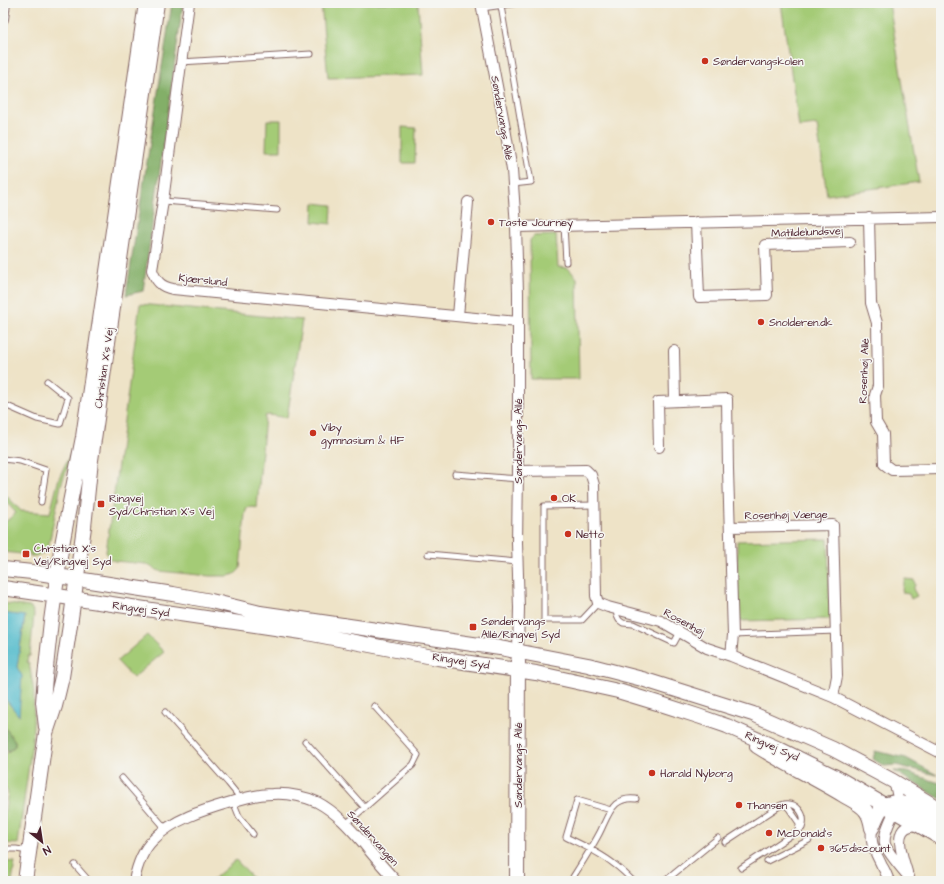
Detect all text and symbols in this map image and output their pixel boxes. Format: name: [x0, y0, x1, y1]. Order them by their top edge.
place label: Søndervangskolen: [713, 54, 804, 70]
marker: Søndervangskolen: [700, 56, 710, 66]
street label: Søndervangs Allé: [486, 75, 517, 162]
place label: Taste Journey: [499, 215, 573, 231]
marker: Taste Journey: [486, 217, 496, 227]
street label: Matildelundsvej: [771, 223, 843, 241]
street label: Kjærslund: [178, 270, 228, 290]
place label: Snolderen.dk: [769, 315, 833, 330]
marker: Snolderen.dk: [756, 317, 766, 327]
street label: Christian X's Vej: [91, 327, 117, 409]
street label: Rosenhøj Allé: [855, 338, 873, 404]
street label: Søndervangs Allé: [511, 398, 527, 484]
place label: Viby gymnasium & HF: [321, 420, 405, 449]
marker: Viby gymnasium & HF: [308, 428, 318, 438]
place label: Ringvej Syd/Christian X's Vej: [109, 491, 214, 520]
place label: OK: [562, 491, 576, 506]
marker: OK: [549, 493, 559, 503]
marker: Ringvej Syd/Christian X's Vej: [96, 499, 106, 509]
street label: Rosenhøj Vænge: [744, 507, 828, 524]
place label: Netto: [576, 527, 605, 542]
marker: Netto: [563, 529, 573, 539]
place label: Christian X's Vej/Ringvej Syd: [34, 541, 112, 570]
marker: Christian X's Vej/Ringvej Syd: [21, 549, 31, 559]
street label: Ringvej Syd: [111, 598, 171, 621]
street label: Rosenhøj: [661, 605, 707, 639]
place label: Søndervangs Allé/Ringvej Syd: [481, 614, 560, 643]
marker: Søndervangs Allé/Ringvej Syd: [468, 622, 478, 632]
street label: Ringvej Syd: [431, 649, 491, 674]
street label: Søndervangs Allé: [511, 722, 527, 808]
street label: Ringvej Syd: [742, 727, 802, 766]
place label: Harald Nyborg: [660, 766, 733, 782]
marker: Harald Nyborg: [647, 768, 657, 778]
place label: Thansen: [747, 798, 788, 813]
marker: Thansen: [734, 800, 744, 810]
street label: Søndervangen: [343, 807, 402, 870]
north arrow: [22, 822, 62, 862]
place label: McDonald's: [777, 826, 833, 841]
marker: McDonald's: [764, 828, 774, 838]
place label: 365discount: [829, 841, 891, 856]
text: N: [40, 842, 53, 858]
marker: 365discount: [816, 843, 826, 853]

